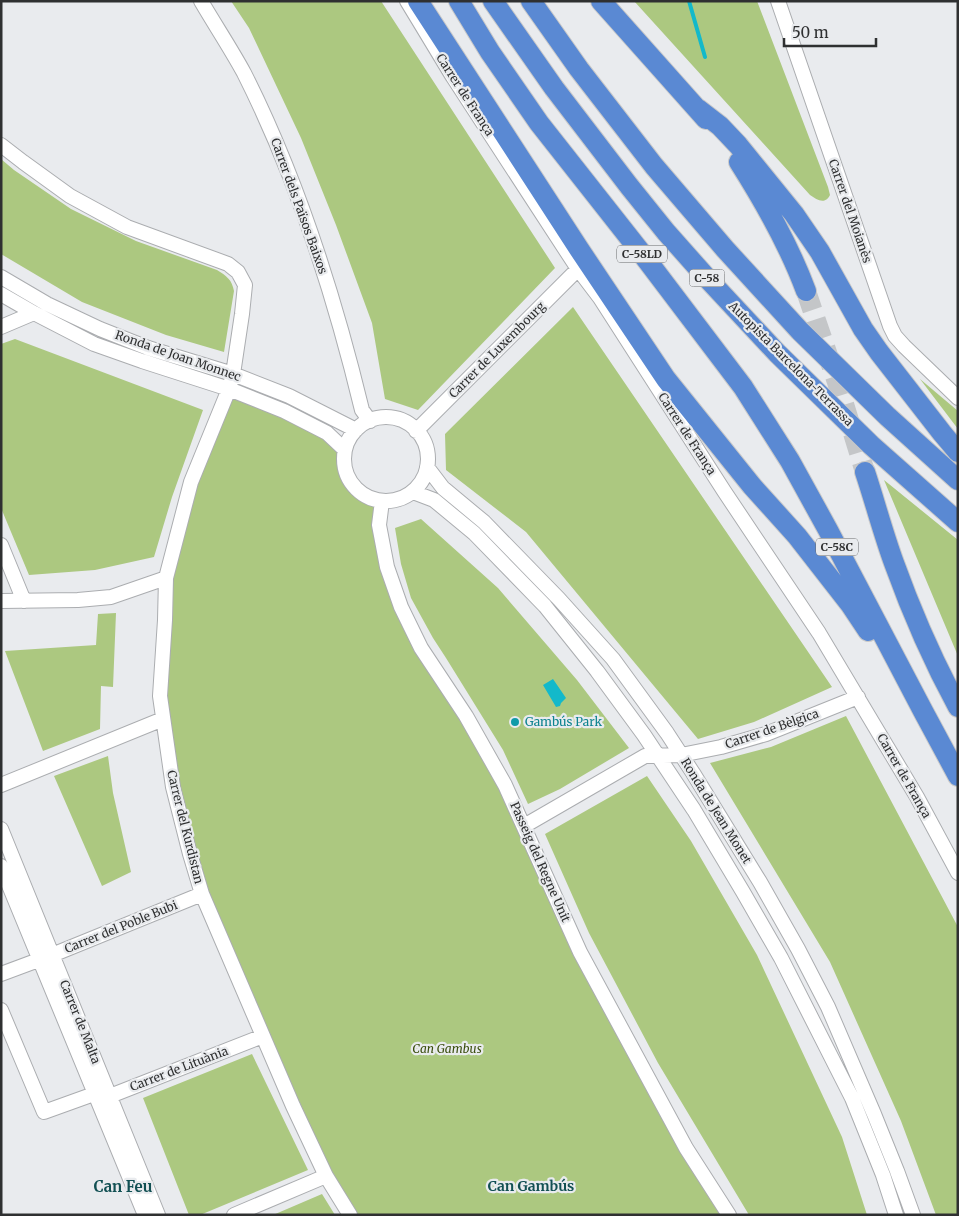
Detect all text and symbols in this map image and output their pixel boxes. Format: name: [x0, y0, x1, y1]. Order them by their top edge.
scale bar: [784, 15, 876, 47]
text: 50 m: [792, 23, 829, 42]
street label: Carrer de França: [433, 51, 498, 139]
street label: Carrer dels Països Baixos: [268, 136, 331, 276]
street label: Carrer del Moianès: [826, 157, 875, 265]
road number: C-58LD: [617, 245, 667, 262]
road number: C-58: [690, 270, 724, 286]
street label: Carrer de Luxembourg: [445, 298, 548, 401]
street label: Autopista Barcelona-Terrassa: [725, 298, 857, 429]
street label: Ronda de Joan Monnec: [113, 327, 243, 384]
street label: Carrer de França: [655, 390, 720, 478]
road number: C-58C: [816, 538, 858, 556]
street label: Carrer de Bèlgica: [723, 705, 821, 752]
place label: Gambús Park: [525, 714, 602, 729]
marker: Gambús Park: [509, 716, 521, 728]
street label: Carrer de França: [874, 731, 935, 821]
street label: Ronda de Jean Monet: [678, 755, 755, 867]
street label: Carrer del Kurdistan: [164, 769, 207, 885]
street label: Passeig del Regne Unit: [507, 799, 574, 925]
street label: Carrer del Poble Bubi: [62, 897, 180, 956]
street label: Carrer de Malta: [57, 978, 104, 1066]
park label: Can Gambus: [412, 1041, 482, 1056]
street label: Carrer de Lituània: [128, 1043, 230, 1094]
district label: Can Feu: [94, 1177, 153, 1196]
district label: Can Gambús: [488, 1177, 574, 1195]

